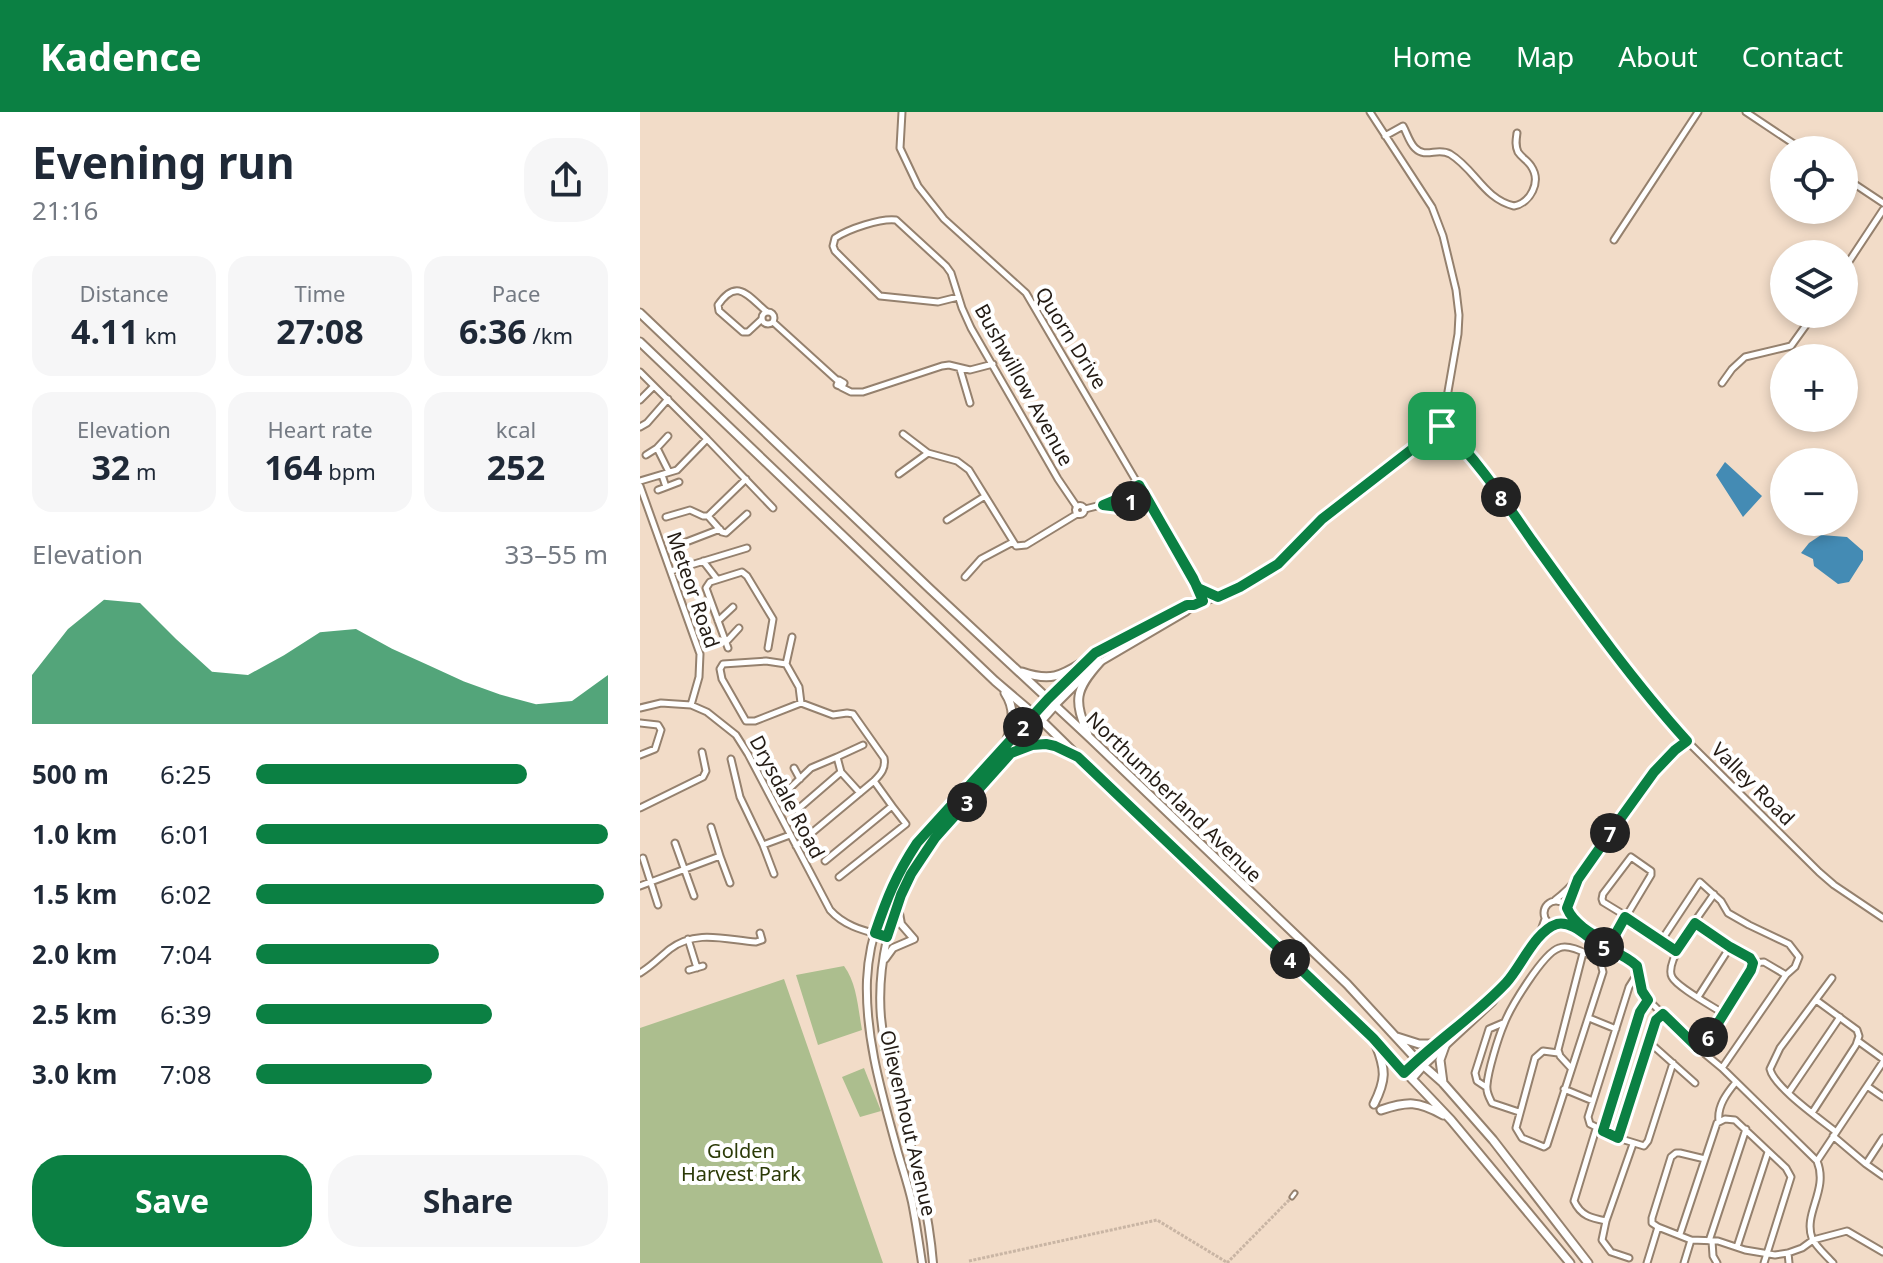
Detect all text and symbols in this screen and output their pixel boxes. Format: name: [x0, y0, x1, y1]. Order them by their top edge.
text: Kadence: [40, 30, 202, 82]
text: Home: [1392, 37, 1472, 75]
text: Map: [1516, 37, 1574, 75]
text: About: [1618, 37, 1698, 75]
text: Contact: [1742, 37, 1843, 75]
text: Evening run: [32, 132, 295, 192]
map controls: [1770, 136, 1858, 536]
button: locate: [1770, 136, 1858, 224]
button: share: [524, 138, 608, 222]
text: 21:16: [32, 192, 98, 228]
button: layers: [1770, 240, 1858, 328]
text: Distance: [79, 278, 169, 308]
text: Time: [295, 278, 345, 308]
text: Pace: [492, 278, 540, 308]
street label: Quorn Drive: [1029, 282, 1113, 394]
street label: Bushwillow Avenue: [969, 299, 1080, 471]
text: 4.11: [71, 308, 139, 354]
text: 27:08: [276, 308, 364, 354]
text: 6:36: [459, 308, 527, 354]
text: km: [139, 320, 177, 350]
text: /km: [527, 320, 573, 350]
button: +: [1770, 344, 1858, 432]
pin: [1408, 392, 1476, 460]
icon: arrive: [1420, 404, 1464, 448]
text: Elevation: [77, 414, 171, 444]
text: Heart rate: [267, 414, 373, 444]
text: kcal: [496, 414, 536, 444]
text: 32: [91, 444, 130, 490]
text: 164: [264, 444, 323, 490]
text: 252: [487, 444, 545, 490]
button: −: [1770, 448, 1858, 536]
text: m: [130, 456, 157, 486]
text: bpm: [323, 456, 376, 486]
pin: 8: [1481, 477, 1521, 517]
pin: 1: [1111, 481, 1151, 521]
text: 8: [1495, 482, 1507, 512]
text: 1: [1125, 486, 1137, 516]
street label: Meteor Road: [661, 528, 726, 652]
text: Elevation: [32, 536, 143, 572]
text: 33–55 m: [504, 536, 608, 572]
street label: Northumberland Avenue: [1081, 705, 1268, 888]
pin: 2: [1003, 707, 1043, 747]
text: 2: [1017, 712, 1029, 742]
street label: Drysdale Road: [744, 730, 831, 863]
street label: Valley Road: [1706, 736, 1801, 831]
text: 500 m: [32, 756, 109, 792]
text: 6:25: [160, 756, 212, 792]
pin: 3: [947, 782, 987, 822]
text: 3: [961, 787, 973, 817]
pin: 7: [1590, 813, 1630, 853]
text: 1.0 km: [32, 816, 117, 852]
text: 6:01: [160, 816, 212, 852]
text: 7: [1604, 818, 1616, 848]
text: 1.5 km: [32, 876, 117, 912]
text: 6:02: [160, 876, 212, 912]
pin: 5: [1584, 927, 1624, 967]
text: 5: [1598, 932, 1610, 962]
text: 2.0 km: [32, 936, 117, 972]
text: 7:04: [160, 936, 212, 972]
pin: 4: [1270, 939, 1310, 979]
text: 4: [1284, 944, 1296, 974]
text: 2.5 km: [32, 996, 117, 1032]
text: 6:39: [160, 996, 212, 1032]
pin: 6: [1688, 1017, 1728, 1057]
text: 6: [1702, 1022, 1714, 1052]
street label: Olievenhout Avenue: [874, 1027, 943, 1219]
text: 3.0 km: [32, 1056, 117, 1092]
text: 7:08: [160, 1056, 212, 1092]
park label: Golden Harvest Park: [681, 1137, 801, 1187]
button: Save: [32, 1155, 312, 1247]
button: Share: [328, 1155, 608, 1247]

